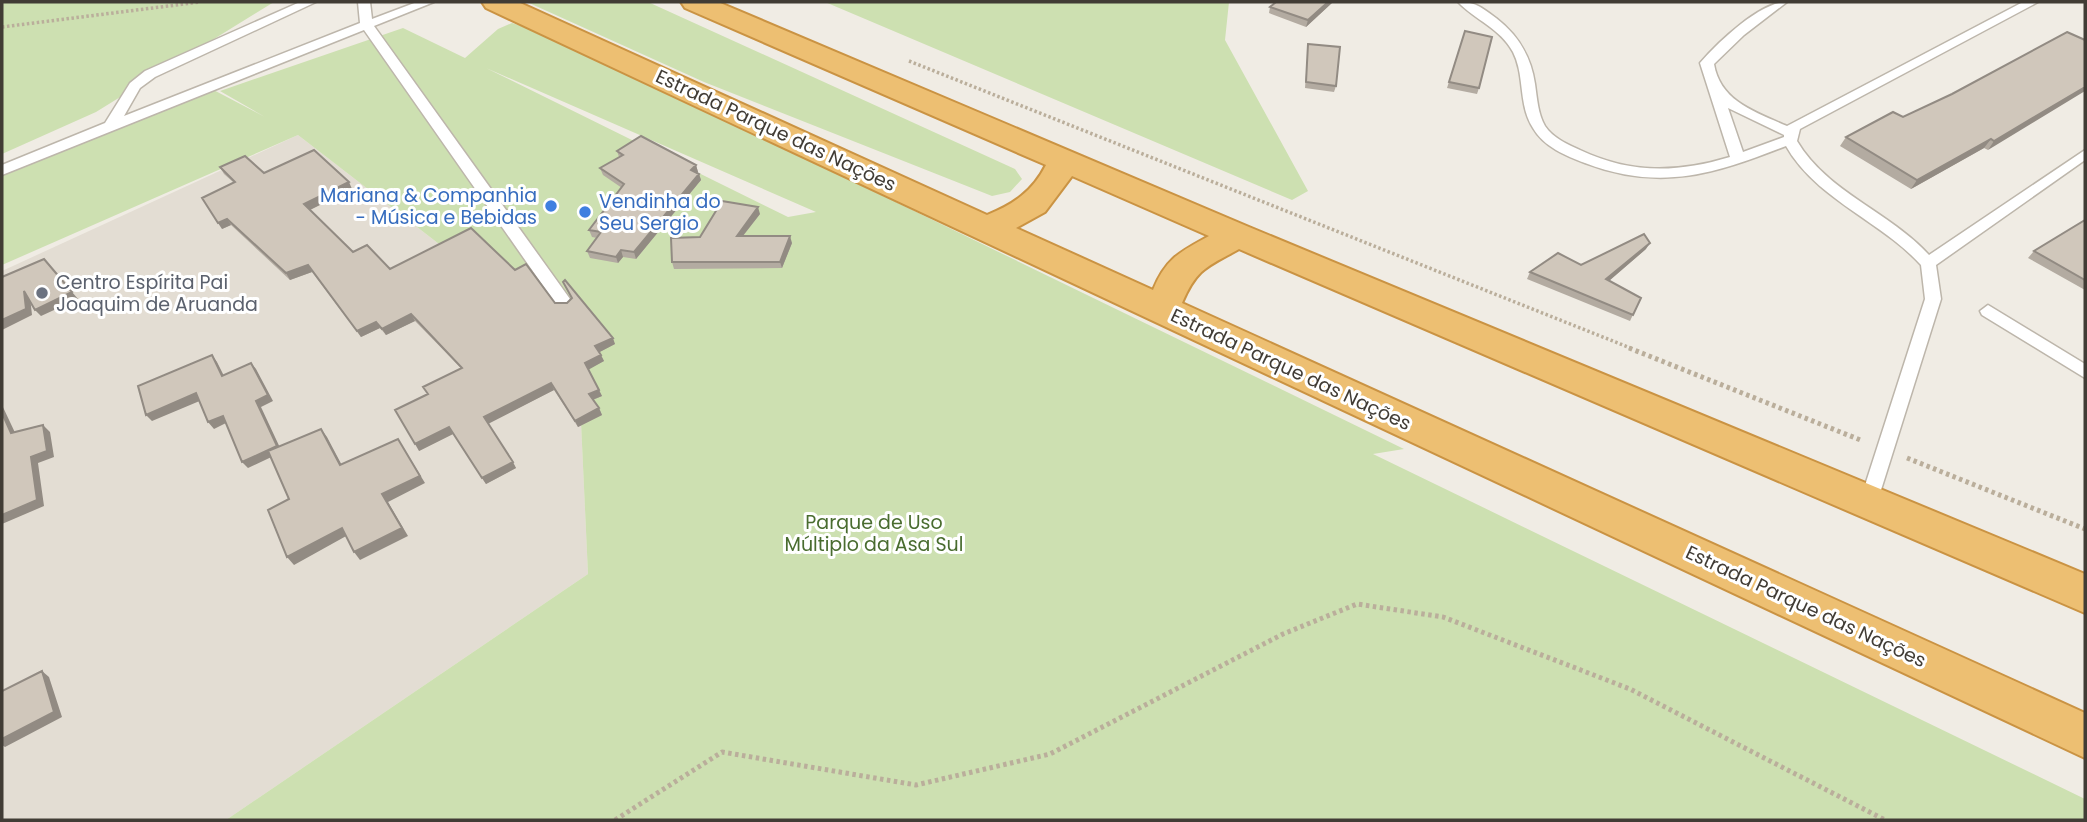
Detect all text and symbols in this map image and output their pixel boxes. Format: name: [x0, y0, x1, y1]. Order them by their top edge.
street label: Estrada Parque das Nações: [651, 63, 900, 198]
place label: Mariana & Companhia - Música e Bebidas: [320, 182, 537, 231]
place label: Vendinha do Seu Sergio: [599, 188, 721, 237]
marker: Mariana & Companhia - Música e Bebidas: [543, 198, 559, 214]
marker: Vendinha do Seu Sergio: [577, 204, 593, 220]
place label: Centro Espírita Pai Joaquim de Aruanda: [56, 269, 258, 318]
marker: Centro Espírita Pai Joaquim de Aruanda: [34, 285, 50, 301]
street label: Estrada Parque das Nações: [1166, 302, 1415, 437]
park label: Parque de Uso Múltiplo da Asa Sul: [785, 509, 963, 558]
street label: Estrada Parque das Nações: [1681, 539, 1930, 674]

